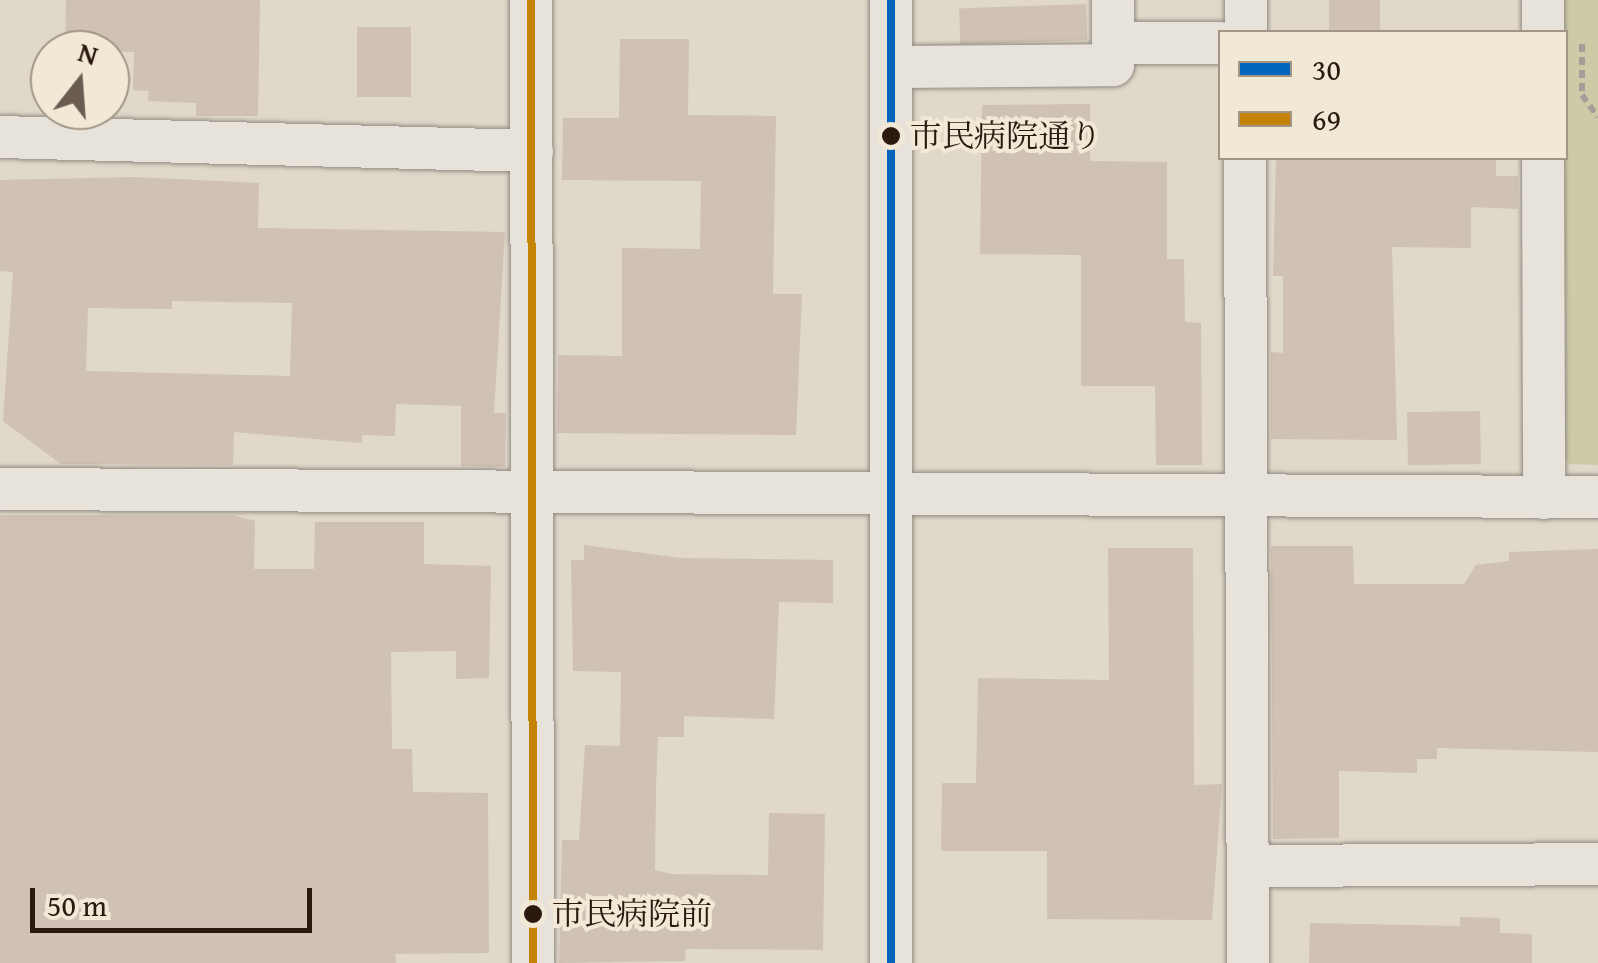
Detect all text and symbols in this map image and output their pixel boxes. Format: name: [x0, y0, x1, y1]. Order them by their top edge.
north arrow: [30, 30, 130, 130]
text: N: [73, 30, 103, 75]
legend: [1218, 30, 1568, 160]
text: 30: [1312, 47, 1341, 91]
text: 69: [1312, 97, 1341, 141]
place label: 市民病院通り: [910, 117, 1102, 155]
marker: 市民病院通り: [881, 126, 901, 146]
scale bar: [35, 868, 318, 930]
text: 50 m: [47, 883, 107, 927]
place label: 市民病院前: [552, 895, 712, 933]
marker: 市民病院前: [523, 904, 543, 924]

